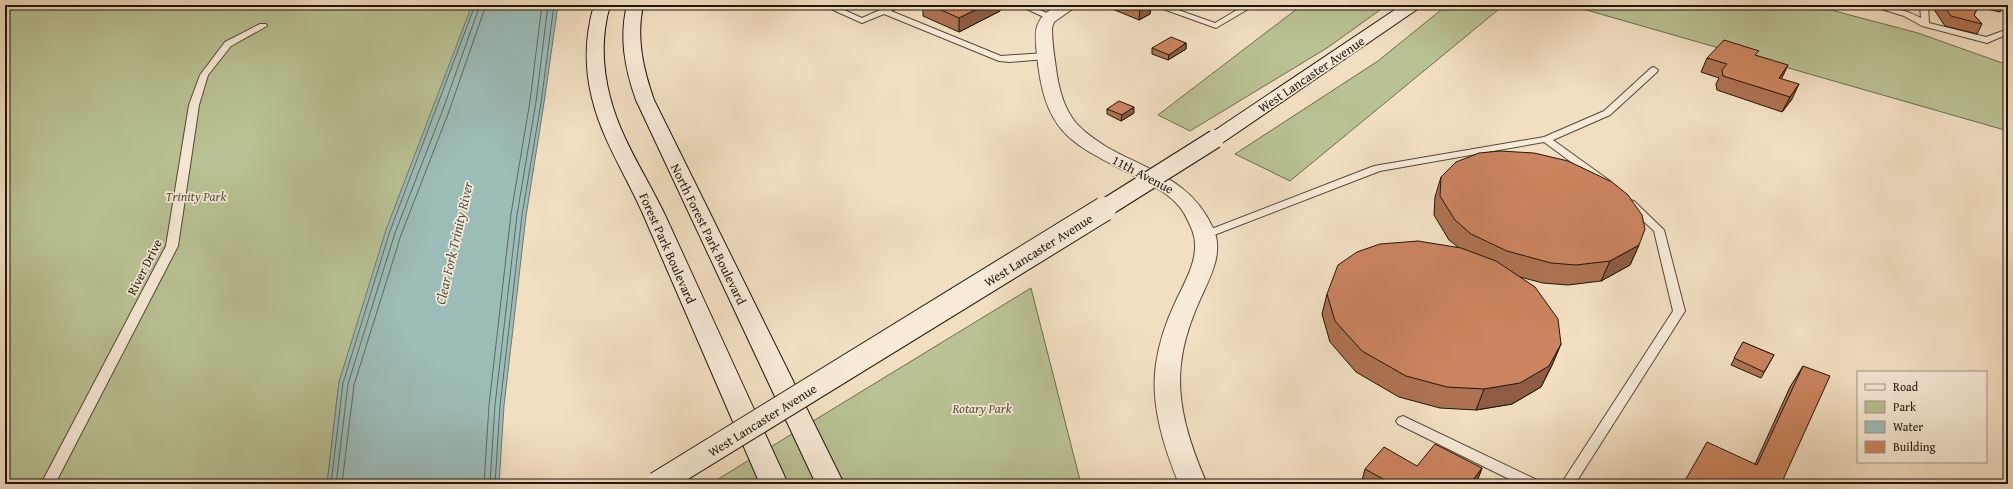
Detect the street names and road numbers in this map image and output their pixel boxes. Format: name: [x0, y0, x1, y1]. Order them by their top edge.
street label: West Lancaster Avenue: [1254, 32, 1368, 117]
street label: 11th Avenue: [1109, 150, 1177, 199]
street label: North Forest Park Boulevard: [668, 161, 750, 307]
street label: Forest Park Boulevard: [637, 190, 699, 306]
street label: West Lancaster Avenue: [980, 209, 1096, 292]
street label: River Drive: [122, 236, 167, 299]
street label: West Lancaster Avenue: [704, 379, 820, 462]

